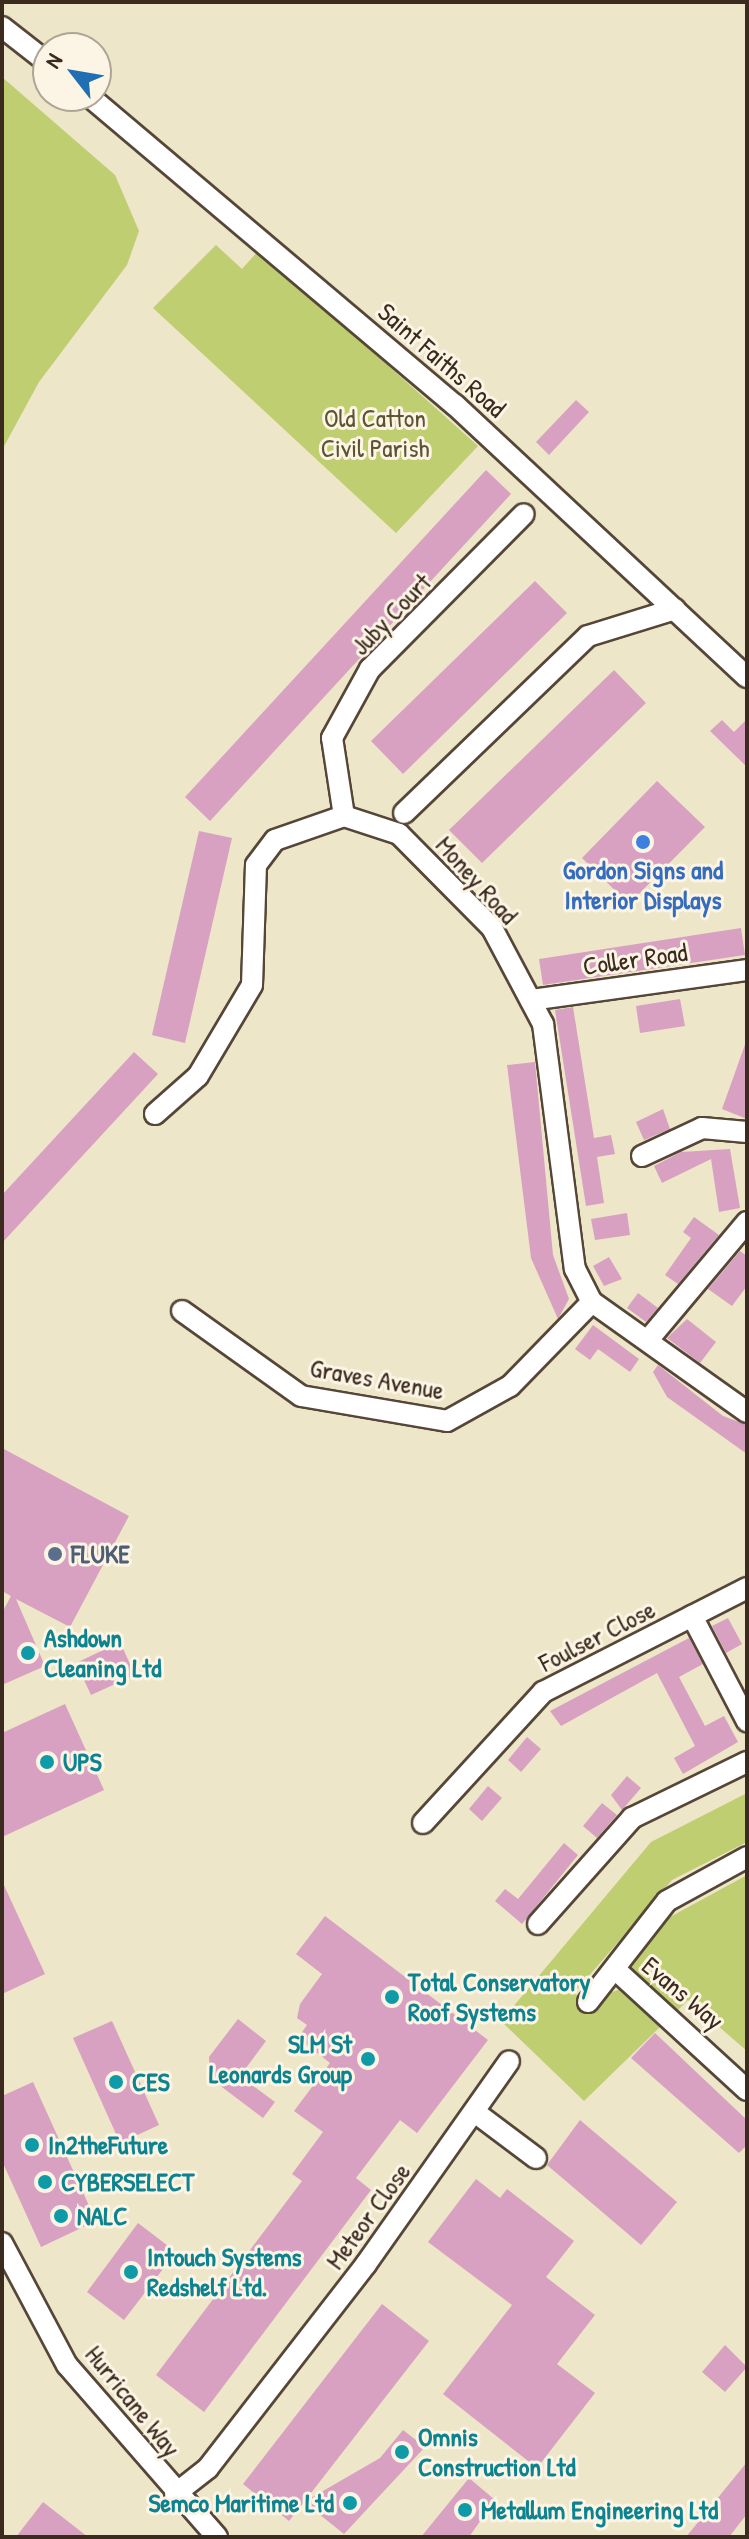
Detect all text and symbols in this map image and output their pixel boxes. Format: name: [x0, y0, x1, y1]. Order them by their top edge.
north arrow: [32, 32, 112, 112]
text: N: [37, 48, 69, 73]
street label: Saint Faiths Road: [372, 296, 512, 424]
park label: Old Catton Civil Parish: [321, 402, 429, 464]
street label: Juby Court: [344, 567, 438, 661]
street label: Money Road: [429, 830, 525, 930]
marker: Gordon Signs and Interior Displays: [634, 833, 652, 851]
place label: Gordon Signs and Interior Displays: [563, 854, 723, 916]
street label: Coller Road: [581, 936, 689, 982]
street label: Graves Avenue: [308, 1352, 446, 1406]
place label: FLUKE: [71, 1538, 130, 1570]
marker: FLUKE: [46, 1545, 64, 1563]
street label: Foulser Close: [534, 1594, 660, 1678]
place label: Ashdown Cleaning Ltd: [44, 1622, 161, 1684]
marker: Ashdown Cleaning Ltd: [19, 1644, 37, 1662]
place label: UPS: [63, 1746, 102, 1778]
marker: UPS: [38, 1753, 56, 1771]
street label: Evans Way: [636, 1950, 730, 2036]
place label: Total Conservatory Roof Systems: [408, 1966, 591, 2028]
marker: Total Conservatory Roof Systems: [383, 1988, 401, 2006]
place label: SLM St Leonards Group: [209, 2028, 352, 2090]
marker: SLM St Leonards Group: [359, 2050, 377, 2068]
place label: CES: [132, 2066, 170, 2098]
marker: CES: [107, 2073, 125, 2091]
place label: In2theFuture: [48, 2129, 168, 2161]
marker: In2theFuture: [23, 2136, 41, 2154]
street label: Meteor Close: [319, 2157, 417, 2275]
place label: CYBERSELECT: [61, 2166, 194, 2198]
marker: CYBERSELECT: [36, 2173, 54, 2191]
place label: NALC: [77, 2200, 127, 2232]
marker: NALC: [52, 2207, 70, 2225]
place label: Intouch Systems Redshelf Ltd.: [147, 2241, 302, 2302]
marker: Intouch Systems Redshelf Ltd.: [122, 2263, 140, 2281]
street label: Hurricane Way: [79, 2339, 187, 2463]
place label: Omnis Construction Ltd: [418, 2421, 576, 2482]
marker: Omnis Construction Ltd: [393, 2443, 411, 2461]
place label: Semco Maritime Ltd: [148, 2487, 334, 2519]
marker: Semco Maritime Ltd: [341, 2494, 359, 2512]
place label: Metallum Engineering Ltd: [481, 2494, 718, 2526]
marker: Metallum Engineering Ltd: [456, 2501, 474, 2519]

